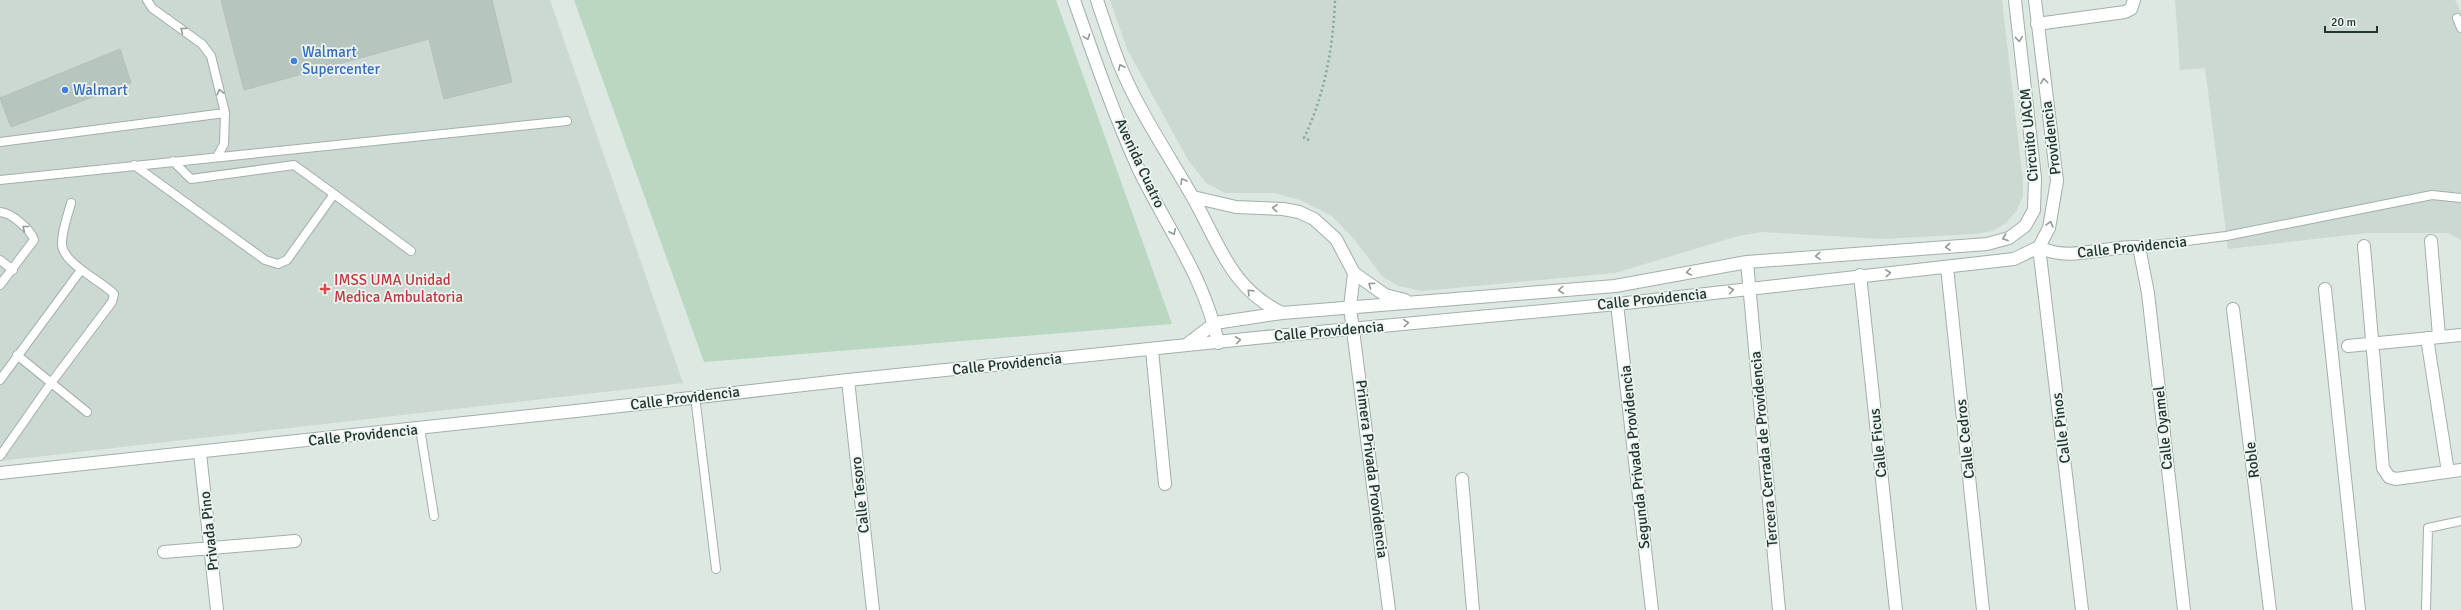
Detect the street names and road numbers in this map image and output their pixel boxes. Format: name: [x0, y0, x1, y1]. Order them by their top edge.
street label: Circuito UACM: [2016, 88, 2042, 182]
street label: Providencia: [2038, 100, 2064, 176]
street label: Avenida Cuatro: [1111, 115, 1169, 211]
street label: Calle Providencia: [2076, 232, 2188, 262]
street label: Calle Providencia: [1596, 284, 1708, 314]
street label: Calle Providencia: [1273, 317, 1385, 345]
street label: Calle Providencia: [951, 349, 1063, 379]
street label: Tercera Cerrada de Providencia: [1746, 350, 1782, 548]
street label: Segunda Privada Providencia: [1616, 364, 1654, 550]
street label: Primera Privada Providencia: [1352, 379, 1392, 559]
street label: Calle Providencia: [629, 382, 741, 414]
street label: Calle Oyamel: [2150, 385, 2176, 471]
street label: Calle Pinos: [2048, 391, 2074, 464]
street label: Calle Cedros: [1952, 398, 1978, 480]
street label: Calle Ficus: [1865, 407, 1891, 479]
street label: Calle Providencia: [307, 420, 419, 450]
street label: Roble: [2241, 441, 2263, 479]
street label: Calle Tesoro: [847, 456, 873, 534]
street label: Privada Pino: [196, 490, 222, 572]

